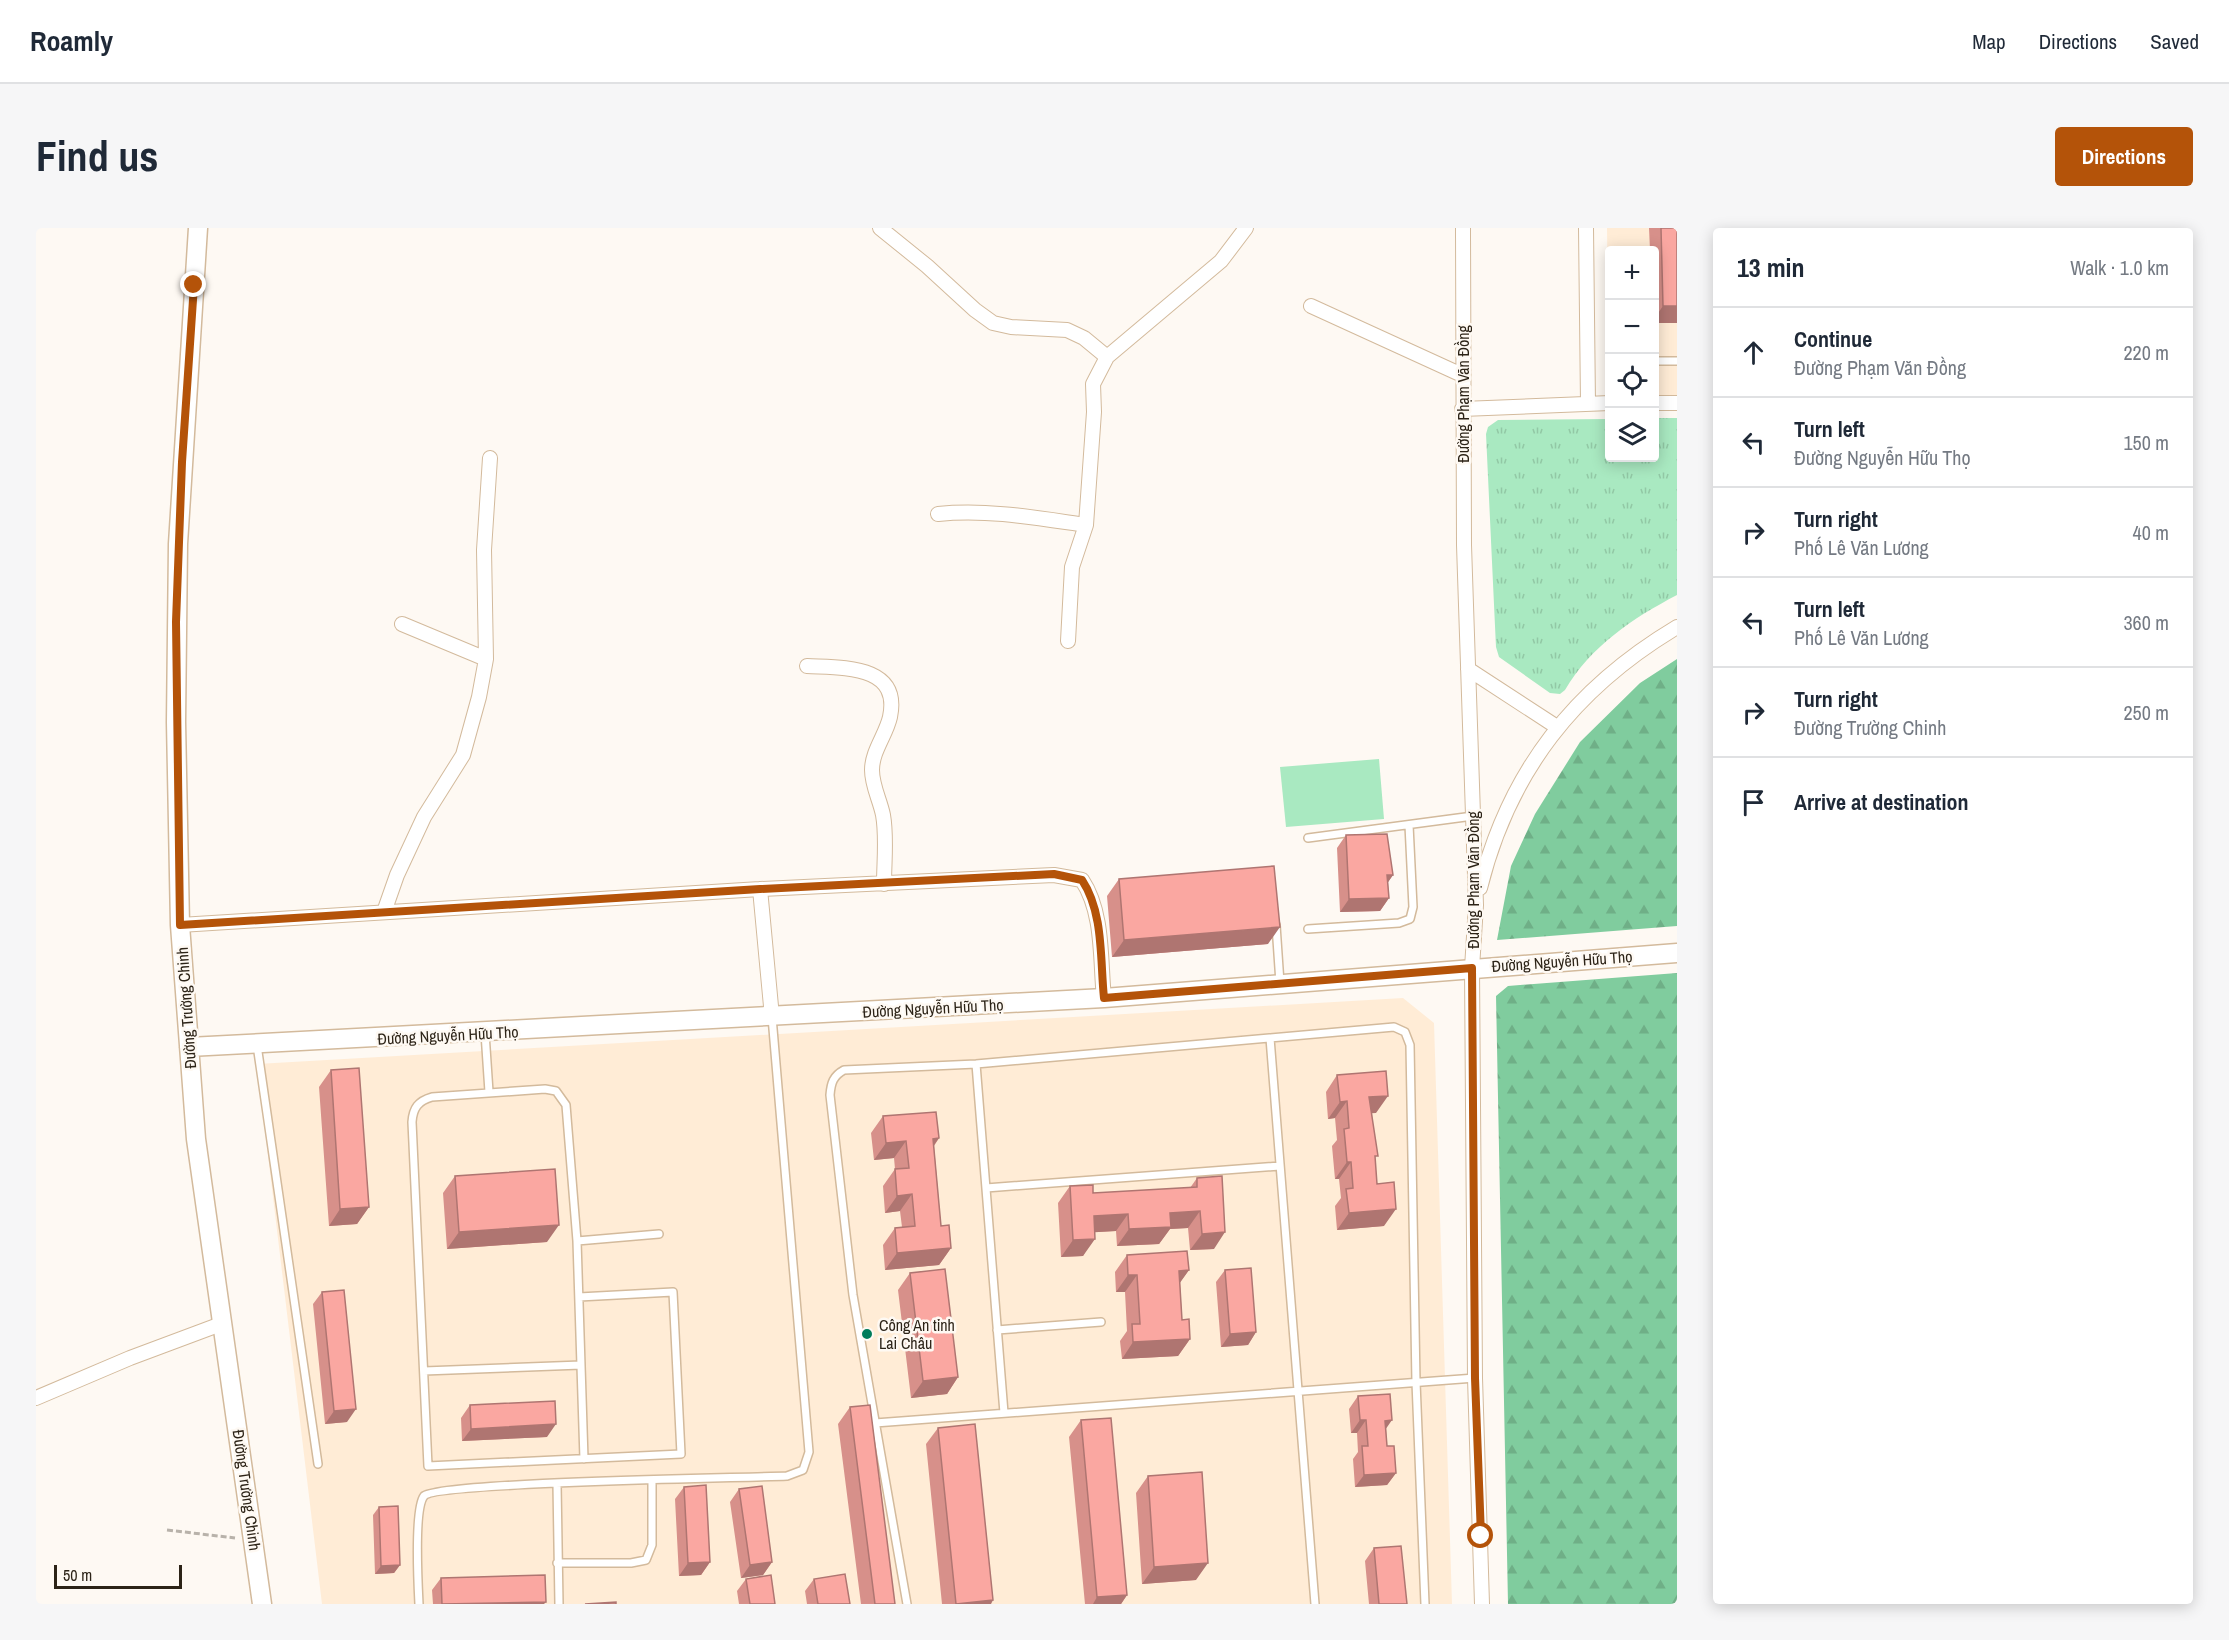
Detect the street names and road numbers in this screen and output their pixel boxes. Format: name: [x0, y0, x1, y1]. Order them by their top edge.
street label: Đường Phạm Văn Đồng: [1452, 324, 1474, 463]
street label: Đường Phạm Văn Đồng: [1462, 810, 1484, 949]
street label: Đường Nguyễn Hữu Thọ: [1491, 945, 1633, 977]
street label: Đường Trường Chinh: [171, 946, 201, 1070]
street label: Đường Nguyễn Hữu Thọ: [862, 993, 1004, 1023]
street label: Đường Nguyễn Hữu Thọ: [377, 1020, 519, 1050]
street label: Đường Trường Chinh: [228, 1428, 266, 1552]

